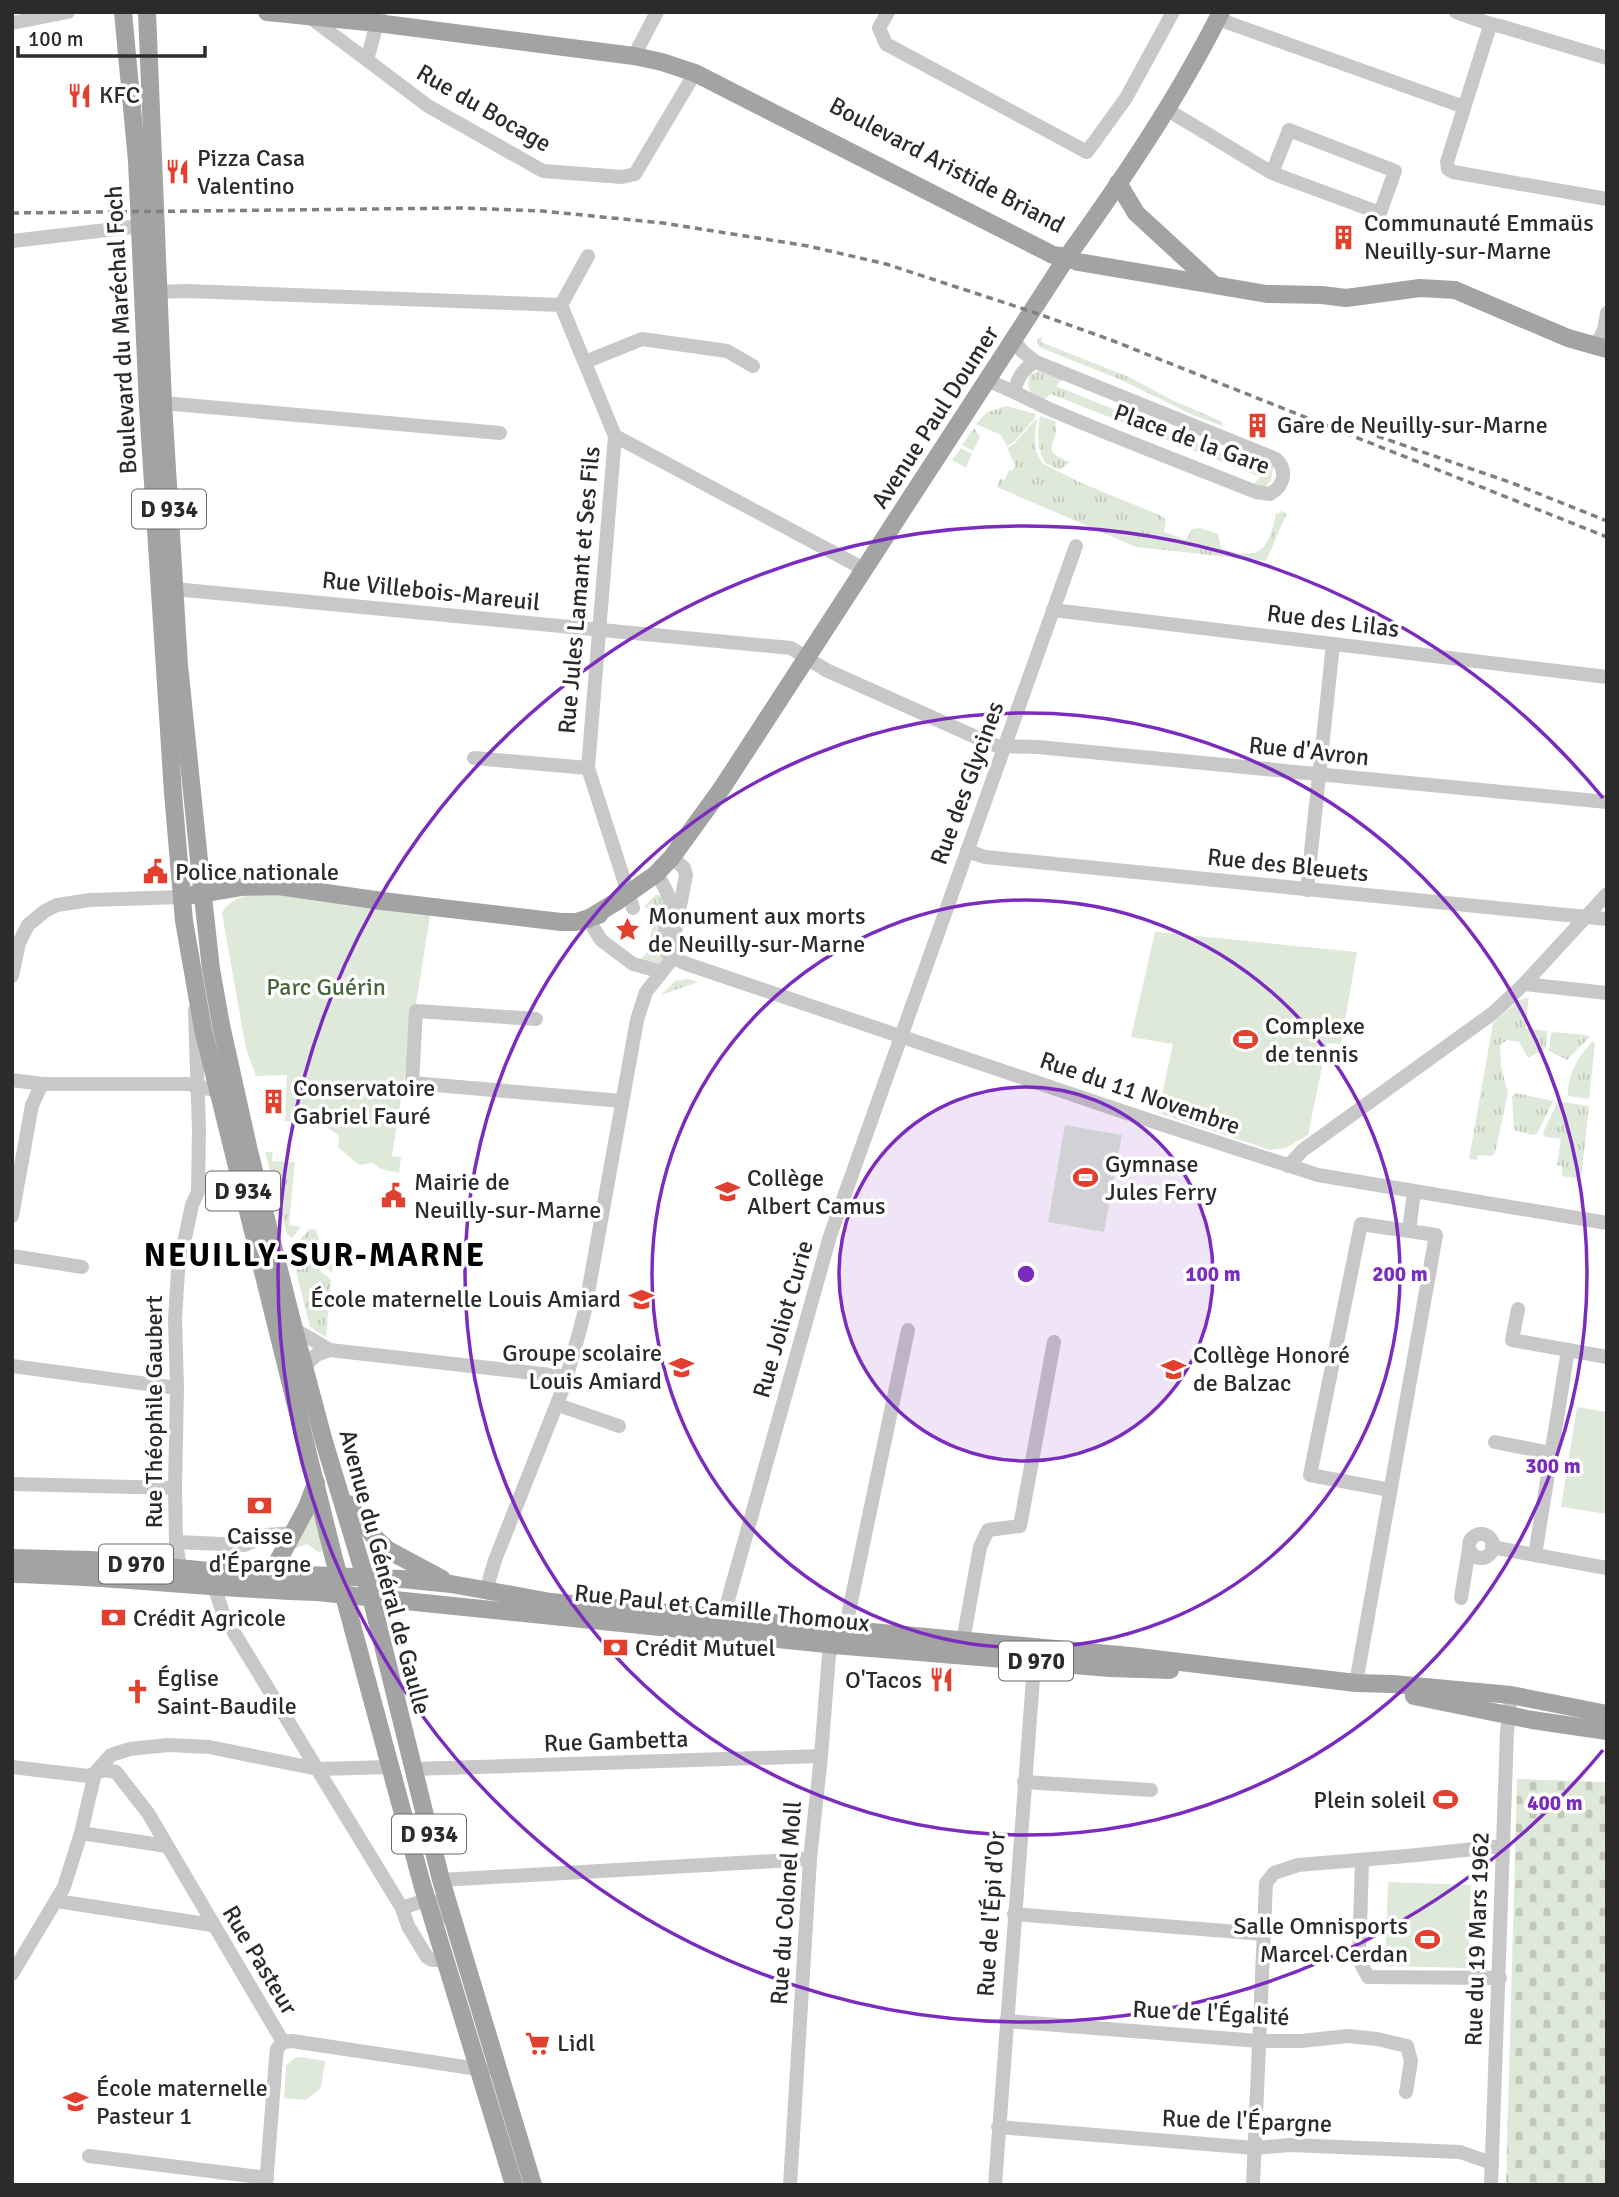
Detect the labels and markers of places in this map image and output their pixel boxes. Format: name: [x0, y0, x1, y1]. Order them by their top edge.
place label: KFC: [99, 80, 140, 110]
restaurant icon: KFC: [65, 81, 93, 109]
place label: Pizza Casa Valentino: [197, 143, 305, 201]
restaurant icon: Pizza Casa Valentino: [163, 158, 191, 186]
place label: Communauté Emmaüs Neuilly-sur-Marne: [1364, 208, 1594, 266]
building icon: Communauté Emmaüs Neuilly-sur-Marne: [1330, 223, 1358, 251]
place label: Gare de Neuilly-sur-Marne: [1277, 410, 1548, 440]
building icon: Gare de Neuilly-sur-Marne: [1243, 411, 1271, 439]
place label: Police nationale: [175, 857, 339, 887]
public building icon: Police nationale: [141, 858, 169, 886]
place label: Monument aux morts de Neuilly-sur-Marne: [648, 901, 865, 959]
place icon: Monument aux morts de Neuilly-sur-Marne: [614, 916, 642, 944]
place label: Complexe de tennis: [1265, 1011, 1365, 1069]
sports icon: Complexe de tennis: [1231, 1026, 1259, 1054]
place label: Conservatoire Gabriel Fauré: [293, 1073, 435, 1131]
building icon: Conservatoire Gabriel Fauré: [259, 1088, 287, 1116]
place label: Gymnase Jules Ferry: [1105, 1149, 1217, 1207]
place label: Collège Albert Camus: [747, 1163, 885, 1221]
sports icon: Gymnase Jules Ferry: [1071, 1164, 1099, 1192]
place label: Mairie de Neuilly-sur-Marne: [414, 1167, 601, 1225]
school or university icon: Collège Albert Camus: [713, 1178, 741, 1206]
public building icon: Mairie de Neuilly-sur-Marne: [380, 1182, 408, 1210]
centre of rings: [1014, 1262, 1038, 1286]
place label: École maternelle Louis Amiard: [310, 1284, 621, 1314]
school or university icon: École maternelle Louis Amiard: [627, 1285, 655, 1313]
place label: Groupe scolaire Louis Amiard: [502, 1338, 662, 1396]
place label: Collège Honoré de Balzac: [1193, 1340, 1350, 1398]
school or university icon: Groupe scolaire Louis Amiard: [668, 1353, 696, 1381]
school or university icon: Collège Honoré de Balzac: [1159, 1355, 1187, 1383]
bank icon: Caisse d'Épargne: [246, 1491, 274, 1519]
place label: Caisse d'Épargne: [209, 1521, 311, 1579]
place label: Crédit Agricole: [133, 1603, 286, 1633]
bank icon: Crédit Agricole: [99, 1604, 127, 1632]
place label: Crédit Mutuel: [635, 1633, 776, 1663]
bank icon: Crédit Mutuel: [601, 1634, 629, 1662]
place label: Église Saint-Baudile: [157, 1663, 297, 1721]
place label: O'Tacos: [845, 1665, 922, 1695]
restaurant icon: O'Tacos: [928, 1666, 956, 1694]
church icon: Église Saint-Baudile: [123, 1678, 151, 1706]
place label: Plein soleil: [1313, 1785, 1426, 1815]
sports icon: Plein soleil: [1432, 1786, 1460, 1814]
place label: Salle Omnisports Marcel Cerdan: [1233, 1911, 1408, 1969]
sports icon: Salle Omnisports Marcel Cerdan: [1414, 1926, 1442, 1954]
place label: Lidl: [557, 2028, 595, 2058]
supermarket icon: Lidl: [523, 2029, 551, 2057]
place label: École maternelle Pasteur 1: [96, 2073, 268, 2131]
school or university icon: École maternelle Pasteur 1: [62, 2088, 90, 2116]

